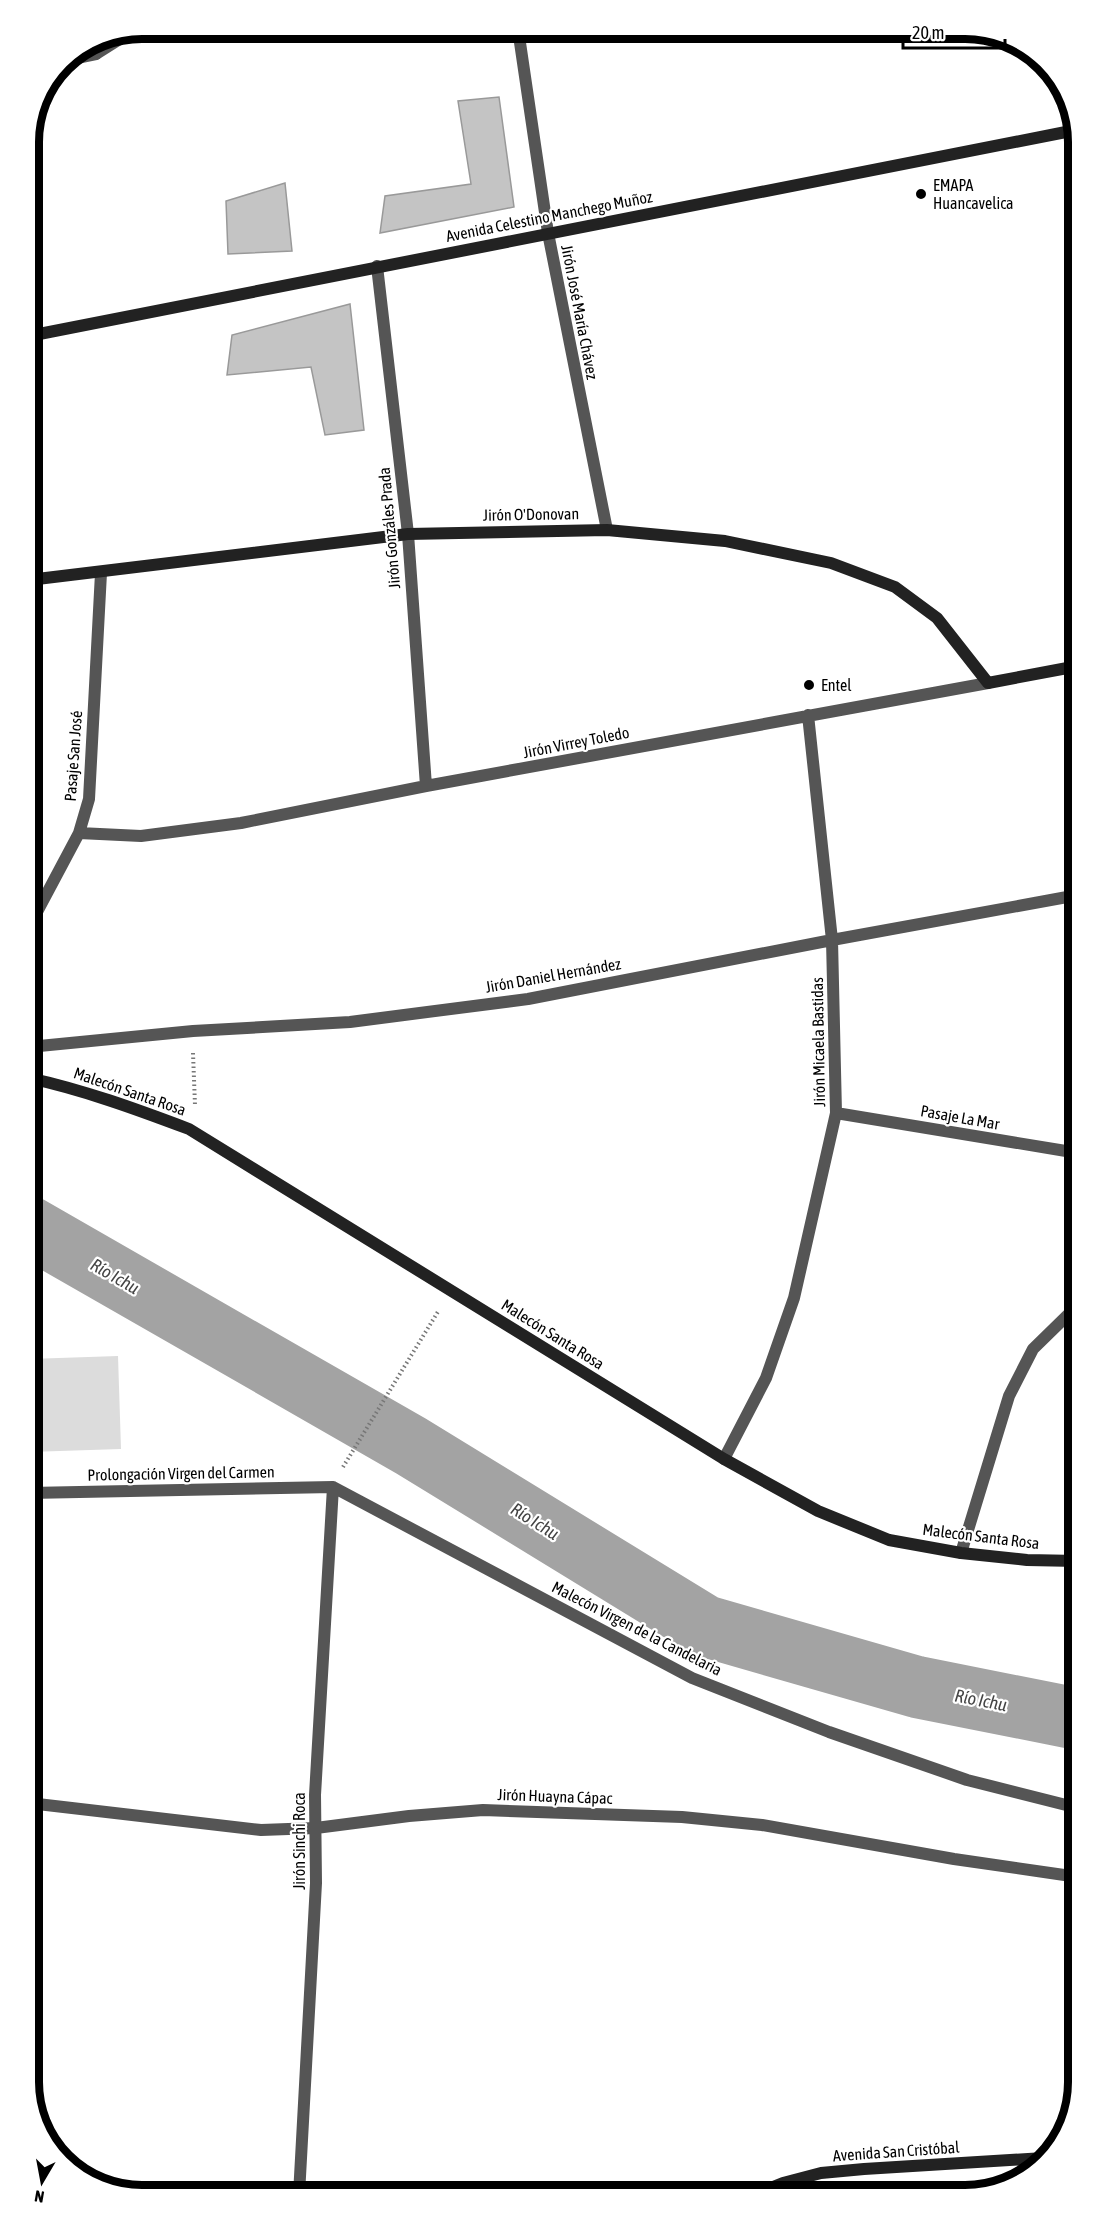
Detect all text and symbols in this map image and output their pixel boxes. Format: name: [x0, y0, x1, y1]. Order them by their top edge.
scale bar: [903, 12, 1005, 50]
text: 20 m: [912, 22, 944, 43]
place label: EMAPA Huancavelica: [933, 176, 1014, 212]
street label: Avenida Celestino Manchego Muñoz: [444, 187, 654, 246]
marker: EMAPA Huancavelica: [914, 187, 928, 201]
street label: Jirón José María Chávez: [558, 243, 602, 381]
street label: Jirón Gonzáles Prada: [375, 467, 403, 589]
street label: Jirón O'Donovan: [483, 504, 579, 524]
place label: Entel: [821, 676, 852, 694]
marker: Entel: [802, 678, 816, 692]
street label: Pasaje San José: [61, 710, 86, 802]
street label: Jirón Virrey Toledo: [521, 723, 631, 762]
street label: Jirón Daniel Hernández: [484, 954, 622, 996]
street label: Jirón Micaela Bastidas: [808, 977, 828, 1107]
street label: Malecón Santa Rosa: [71, 1063, 189, 1119]
street label: Pasaje La Mar: [919, 1101, 1001, 1134]
water label: Río Ichu: [87, 1254, 143, 1298]
street label: Malecón Santa Rosa: [498, 1295, 608, 1373]
street label: Prolongación Virgen del Carmen: [87, 1462, 275, 1485]
water label: Río Ichu: [507, 1498, 563, 1544]
street label: Malecón Santa Rosa: [922, 1520, 1040, 1552]
street label: Malecón Virgen de la Candelaria: [549, 1577, 725, 1680]
water label: Río Ichu: [953, 1685, 1009, 1715]
street label: Jirón Huayna Cápac: [497, 1785, 613, 1808]
street label: Jirón Sinchi Roca: [290, 1792, 308, 1890]
street label: Avenida San Cristóbal: [832, 2138, 961, 2164]
north arrow: [12, 2152, 72, 2212]
text: N: [33, 2187, 46, 2206]

